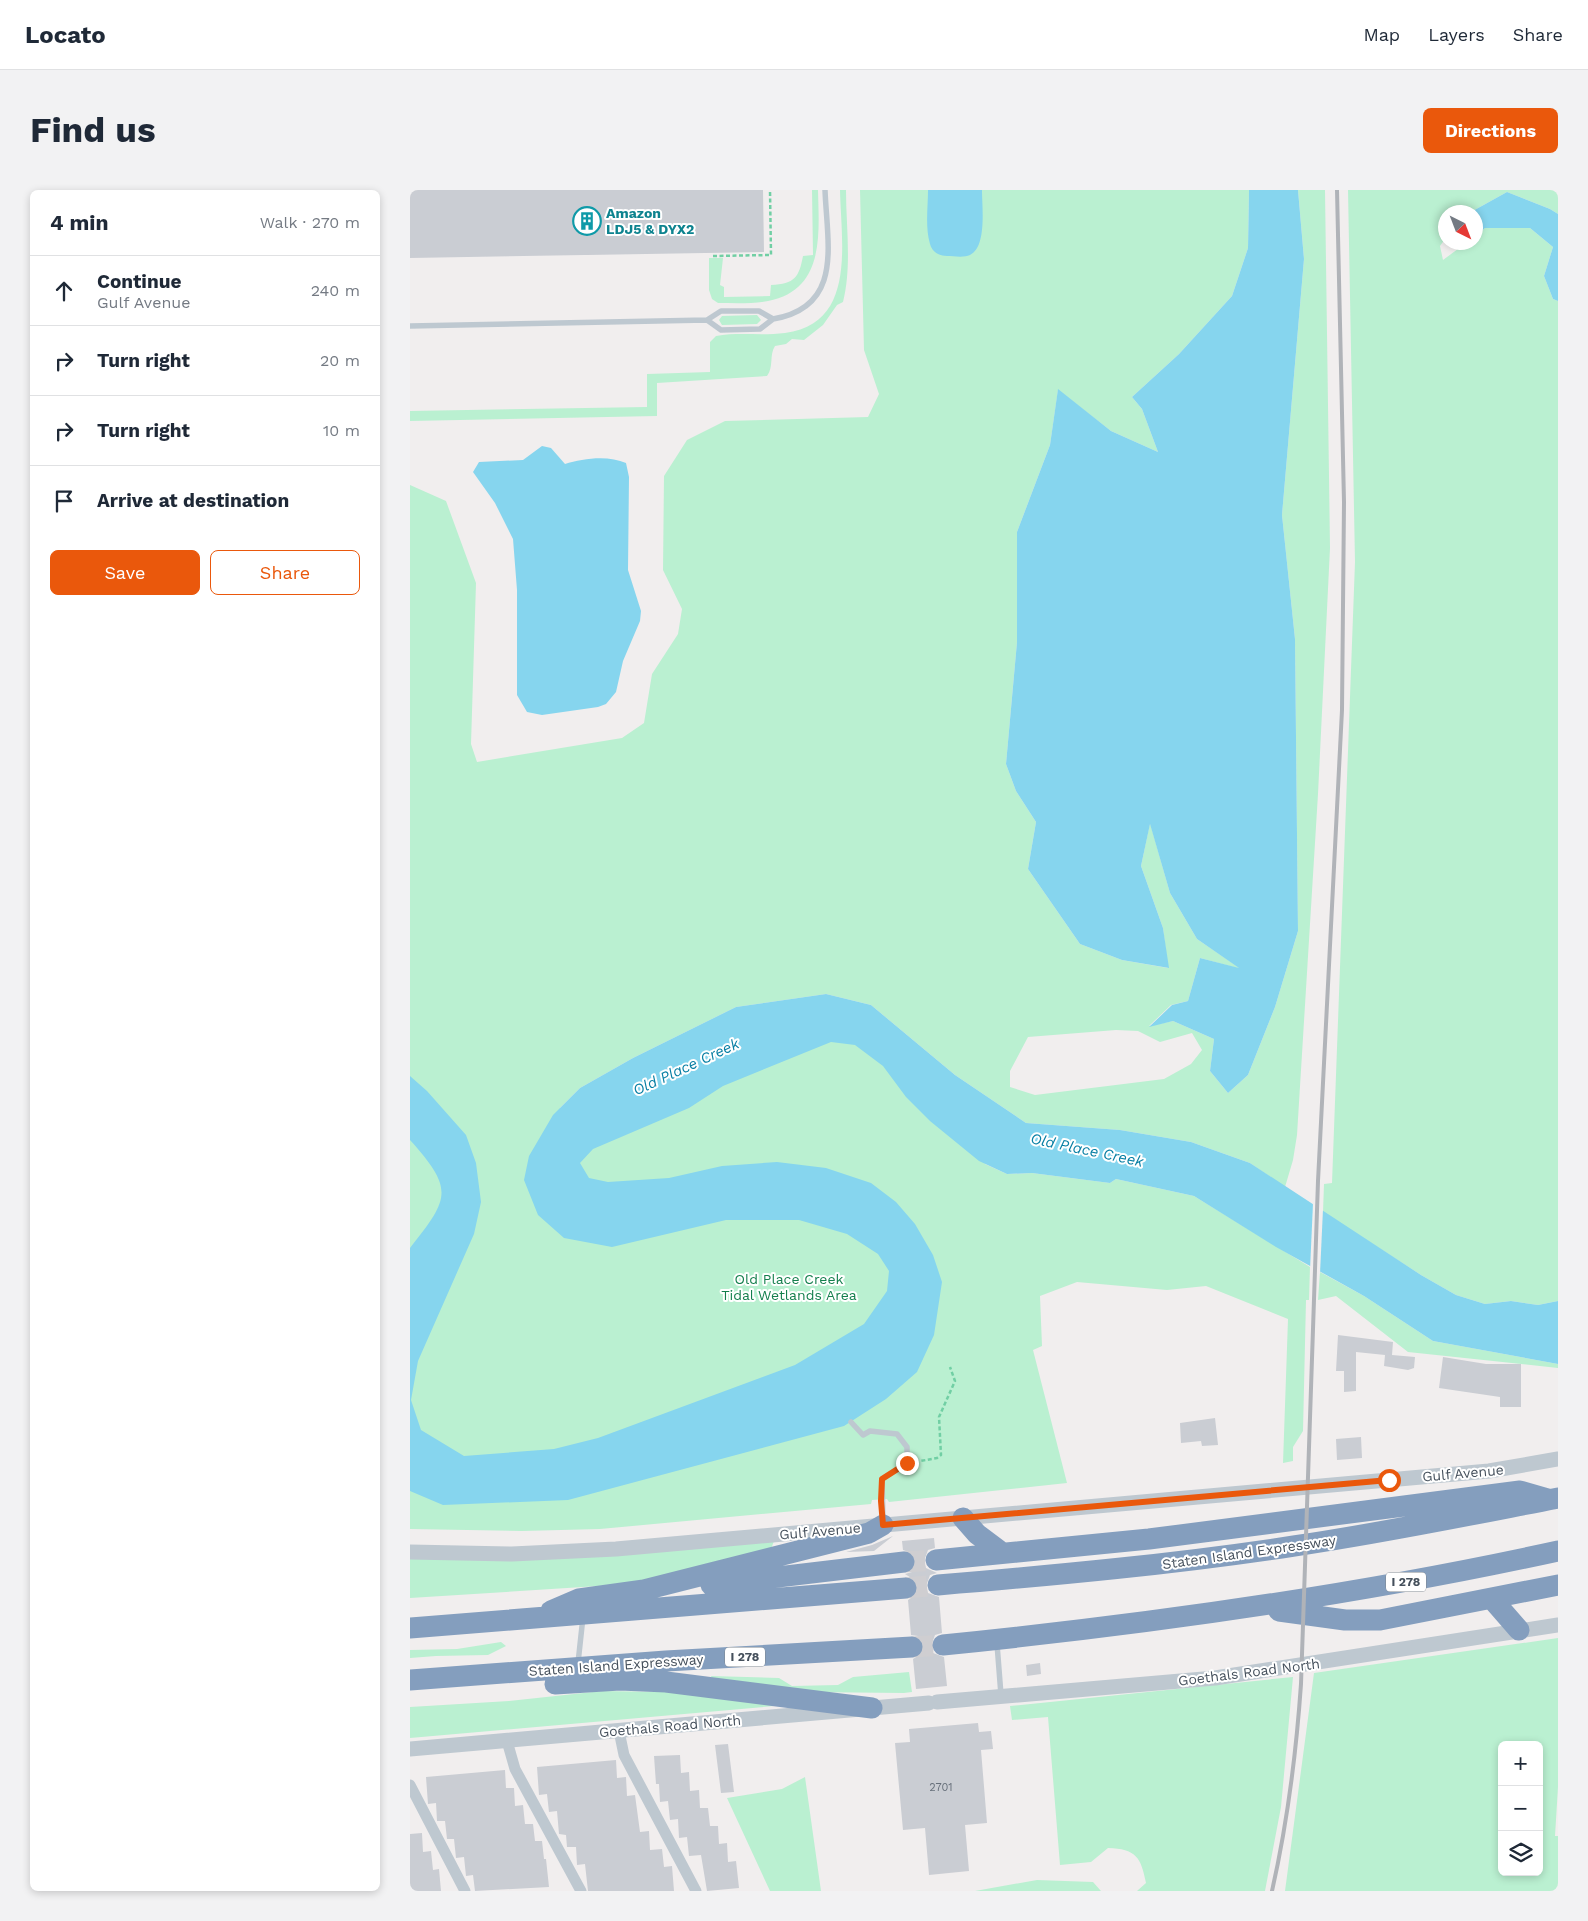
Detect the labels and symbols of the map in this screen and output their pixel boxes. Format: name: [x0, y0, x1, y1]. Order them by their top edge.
place label: Amazon LDJ5 & DYX2: [606, 205, 694, 237]
north arrow: [1438, 205, 1483, 250]
building icon: Amazon LDJ5 & DYX2: [572, 206, 602, 236]
water label: Old Place Creek: [630, 1034, 743, 1099]
water label: Old Place Creek: [1029, 1129, 1146, 1171]
park label: Old Place Creek Tidal Wetlands Area: [721, 1271, 857, 1303]
route end: [896, 1452, 919, 1475]
street label: Gulf Avenue: [1422, 1461, 1504, 1485]
route start: [1378, 1469, 1401, 1492]
street label: Gulf Avenue: [779, 1519, 861, 1543]
street label: Staten Island Expressway: [1161, 1532, 1338, 1572]
road number: I 278: [1386, 1572, 1426, 1591]
road number: I 278: [725, 1648, 765, 1666]
street label: Staten Island Expressway: [528, 1651, 705, 1679]
street label: Goethals Road North: [1177, 1655, 1321, 1689]
street label: Goethals Road North: [598, 1712, 742, 1740]
house number: 2701: [929, 1781, 953, 1794]

